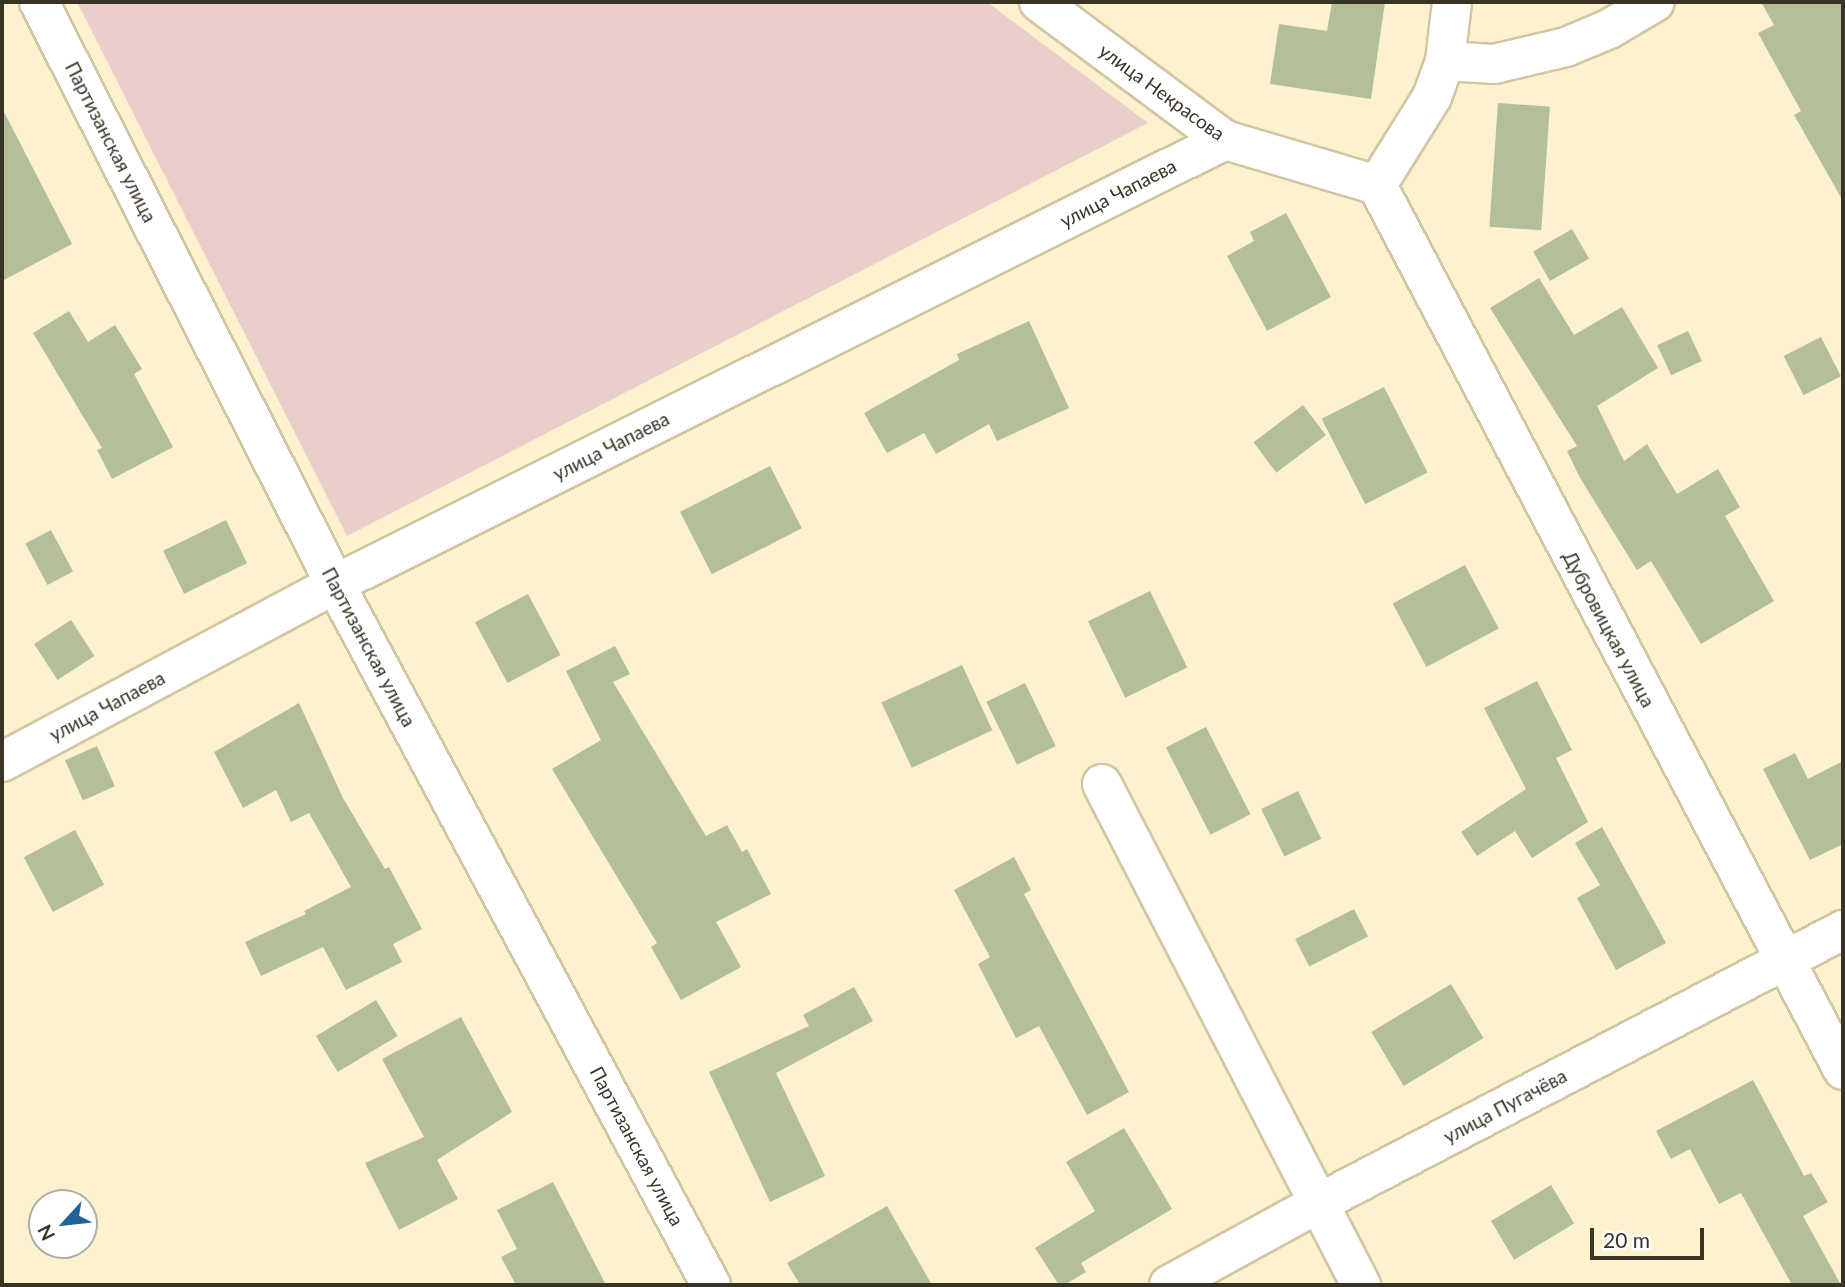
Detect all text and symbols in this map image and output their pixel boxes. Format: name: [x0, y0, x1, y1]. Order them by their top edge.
street label: улица Некрасова: [1095, 39, 1229, 145]
street label: Партизанская улица: [61, 58, 161, 226]
street label: улица Чапаева: [1056, 154, 1180, 232]
street label: улица Чапаева: [549, 407, 673, 485]
street label: Дубровицкая улица: [1558, 547, 1660, 711]
street label: Партизанская улица: [317, 563, 421, 731]
street label: улица Чапаева: [45, 666, 169, 746]
street label: Партизанская улица: [585, 1062, 689, 1230]
street label: улица Пугачёва: [1440, 1064, 1570, 1148]
north arrow: [28, 1189, 98, 1259]
scale bar: [1593, 1214, 1707, 1258]
text: N: [32, 1221, 59, 1245]
text: 20 m: [1603, 1227, 1650, 1252]

